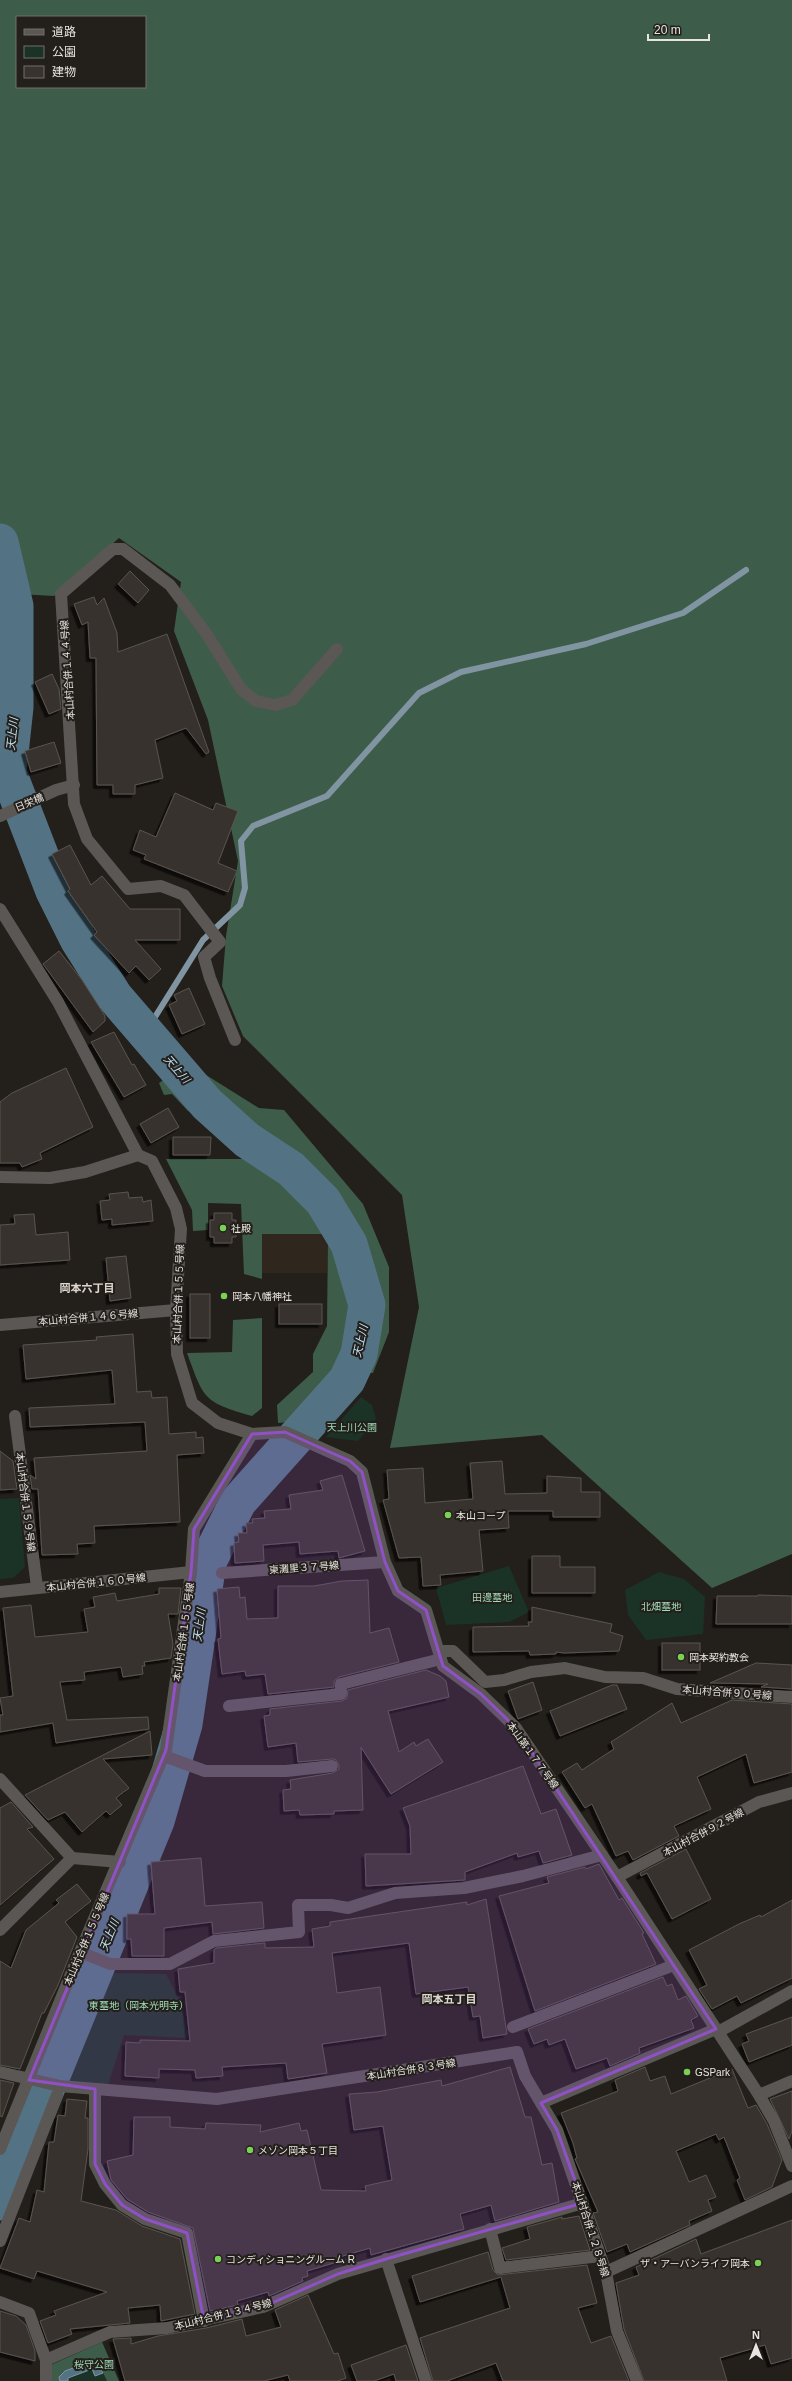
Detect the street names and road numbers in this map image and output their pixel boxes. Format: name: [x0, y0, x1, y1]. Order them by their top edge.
street label: 本山村合併１４４号線: [59, 620, 76, 720]
street label: 日栄橋: [13, 792, 45, 813]
street label: 本山村合併１５５号線: [171, 1244, 186, 1344]
street label: 本山村合併１４６号線: [38, 1308, 138, 1327]
street label: 本山村合併１５９号線: [14, 1452, 37, 1552]
street label: 東灘里３７号線: [269, 1560, 339, 1575]
street label: 本山村合併１６０号線: [46, 1572, 146, 1593]
street label: 本山村合併１５５号線: [171, 1582, 196, 1682]
street label: 本山村合併９０号線: [682, 1684, 772, 1701]
street label: 本山第１７７号線: [505, 1720, 561, 1791]
street label: 本山村合併９２号線: [661, 1806, 746, 1858]
street label: 本山村合併１５５号線: [62, 1891, 111, 1987]
street label: 本山村合併８３号線: [366, 2057, 456, 2082]
street label: 本山村合併１２８号線: [570, 2180, 611, 2278]
street label: 本山村合併１３４号線: [173, 2297, 273, 2332]

